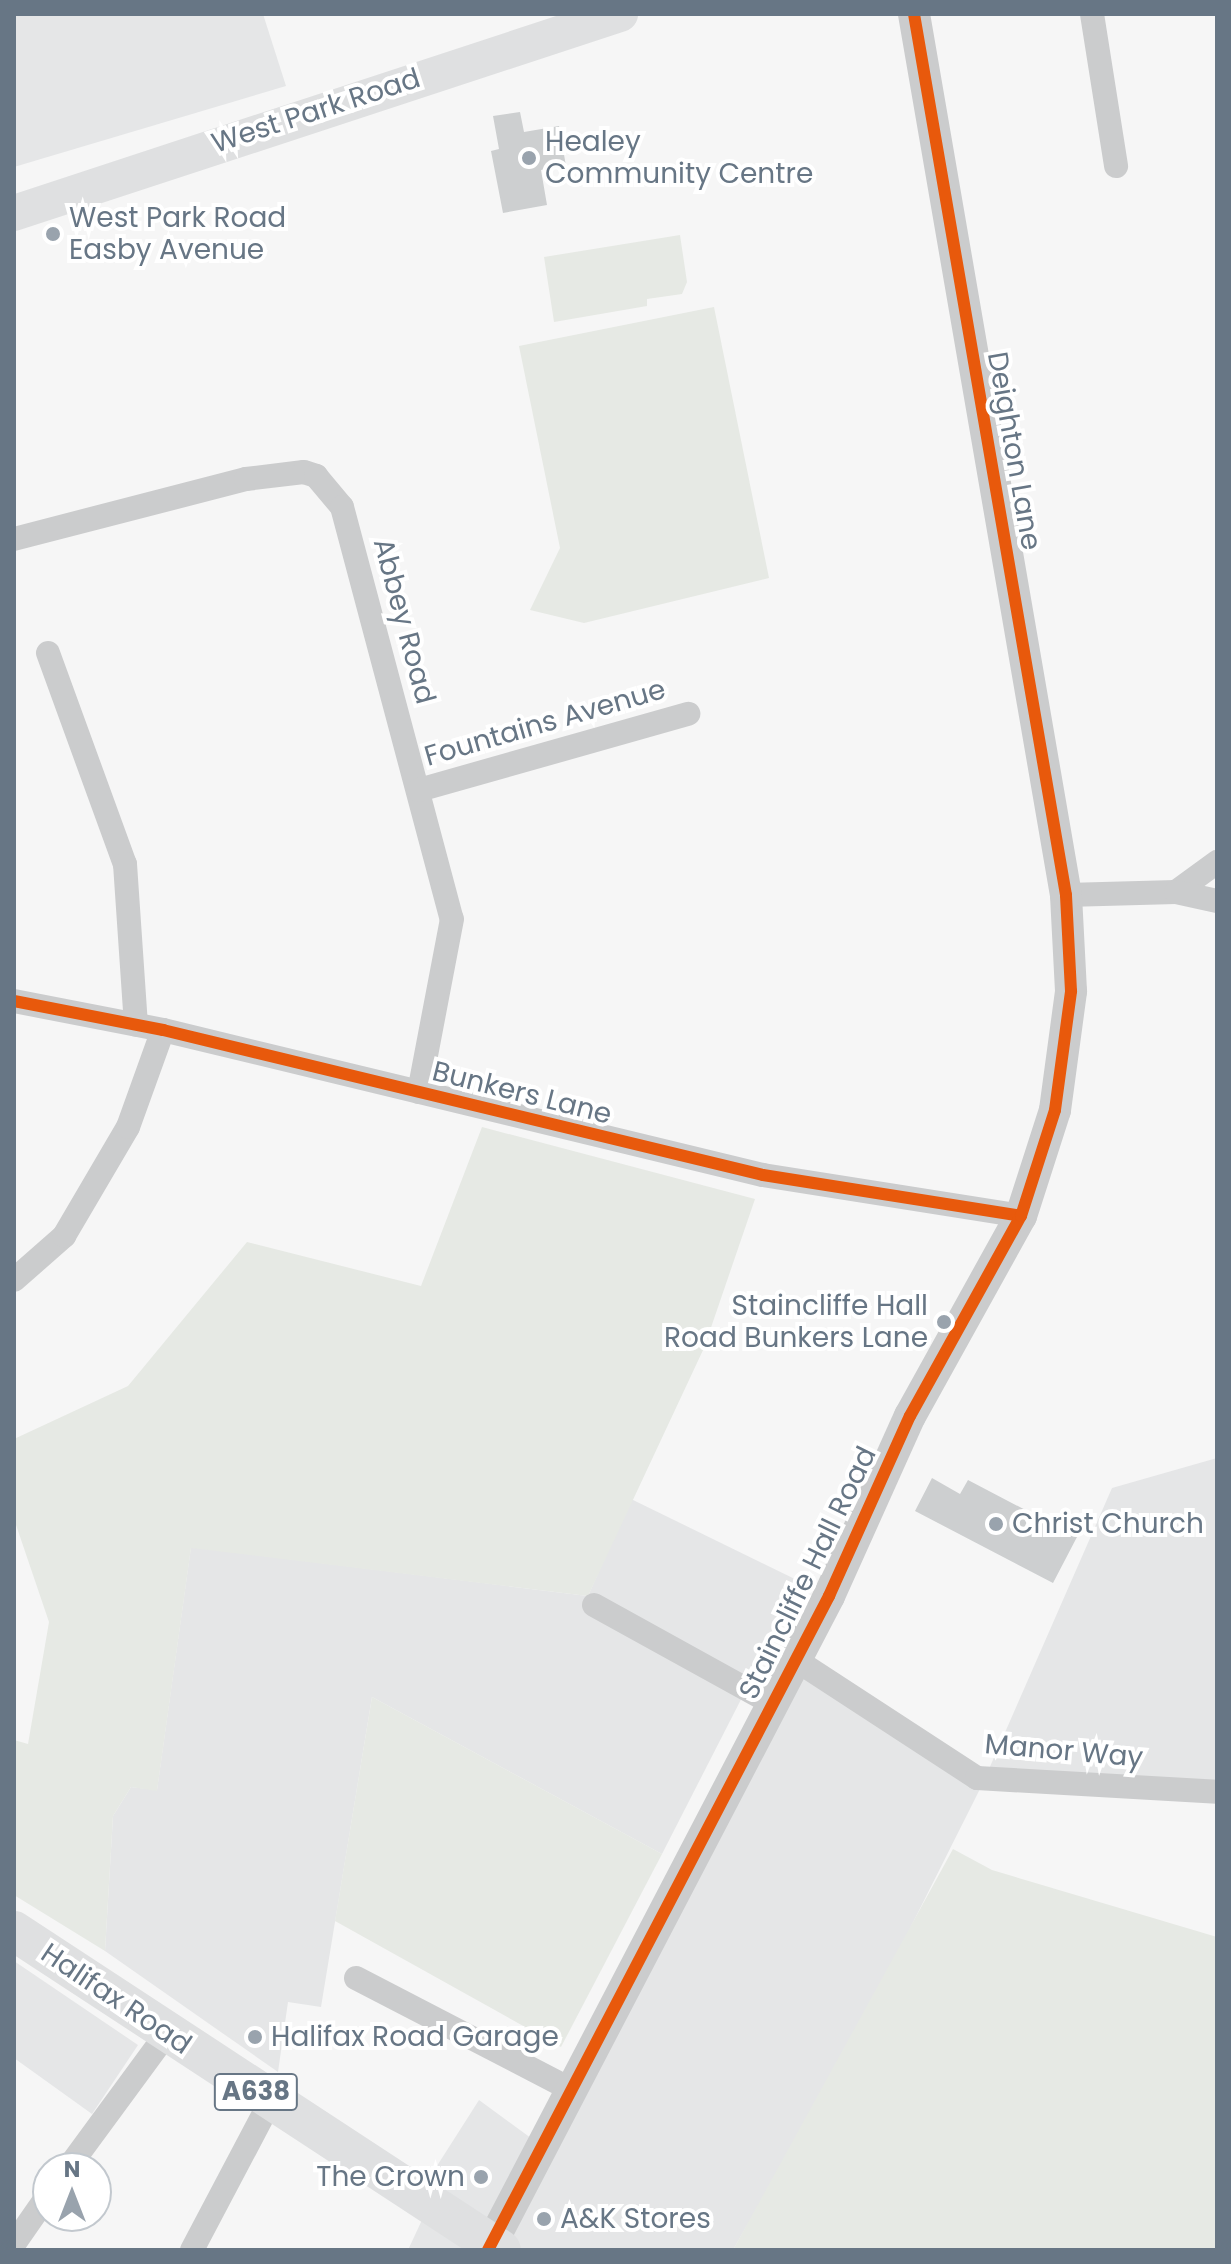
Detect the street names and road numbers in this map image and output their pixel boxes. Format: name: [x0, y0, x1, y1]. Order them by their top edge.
street label: West Park Road: [207, 61, 425, 161]
street label: Deighton Lane: [980, 349, 1048, 553]
street label: Abbey Road: [366, 534, 442, 708]
street label: Fountains Avenue: [421, 673, 669, 773]
street label: Bunkers Lane: [429, 1054, 615, 1132]
street label: Staincliffe Hall Road: [732, 1441, 884, 1705]
street label: Manor Way: [983, 1727, 1145, 1775]
street label: Halifax Road: [35, 1936, 197, 2062]
road number: A638: [212, 2070, 300, 2114]

